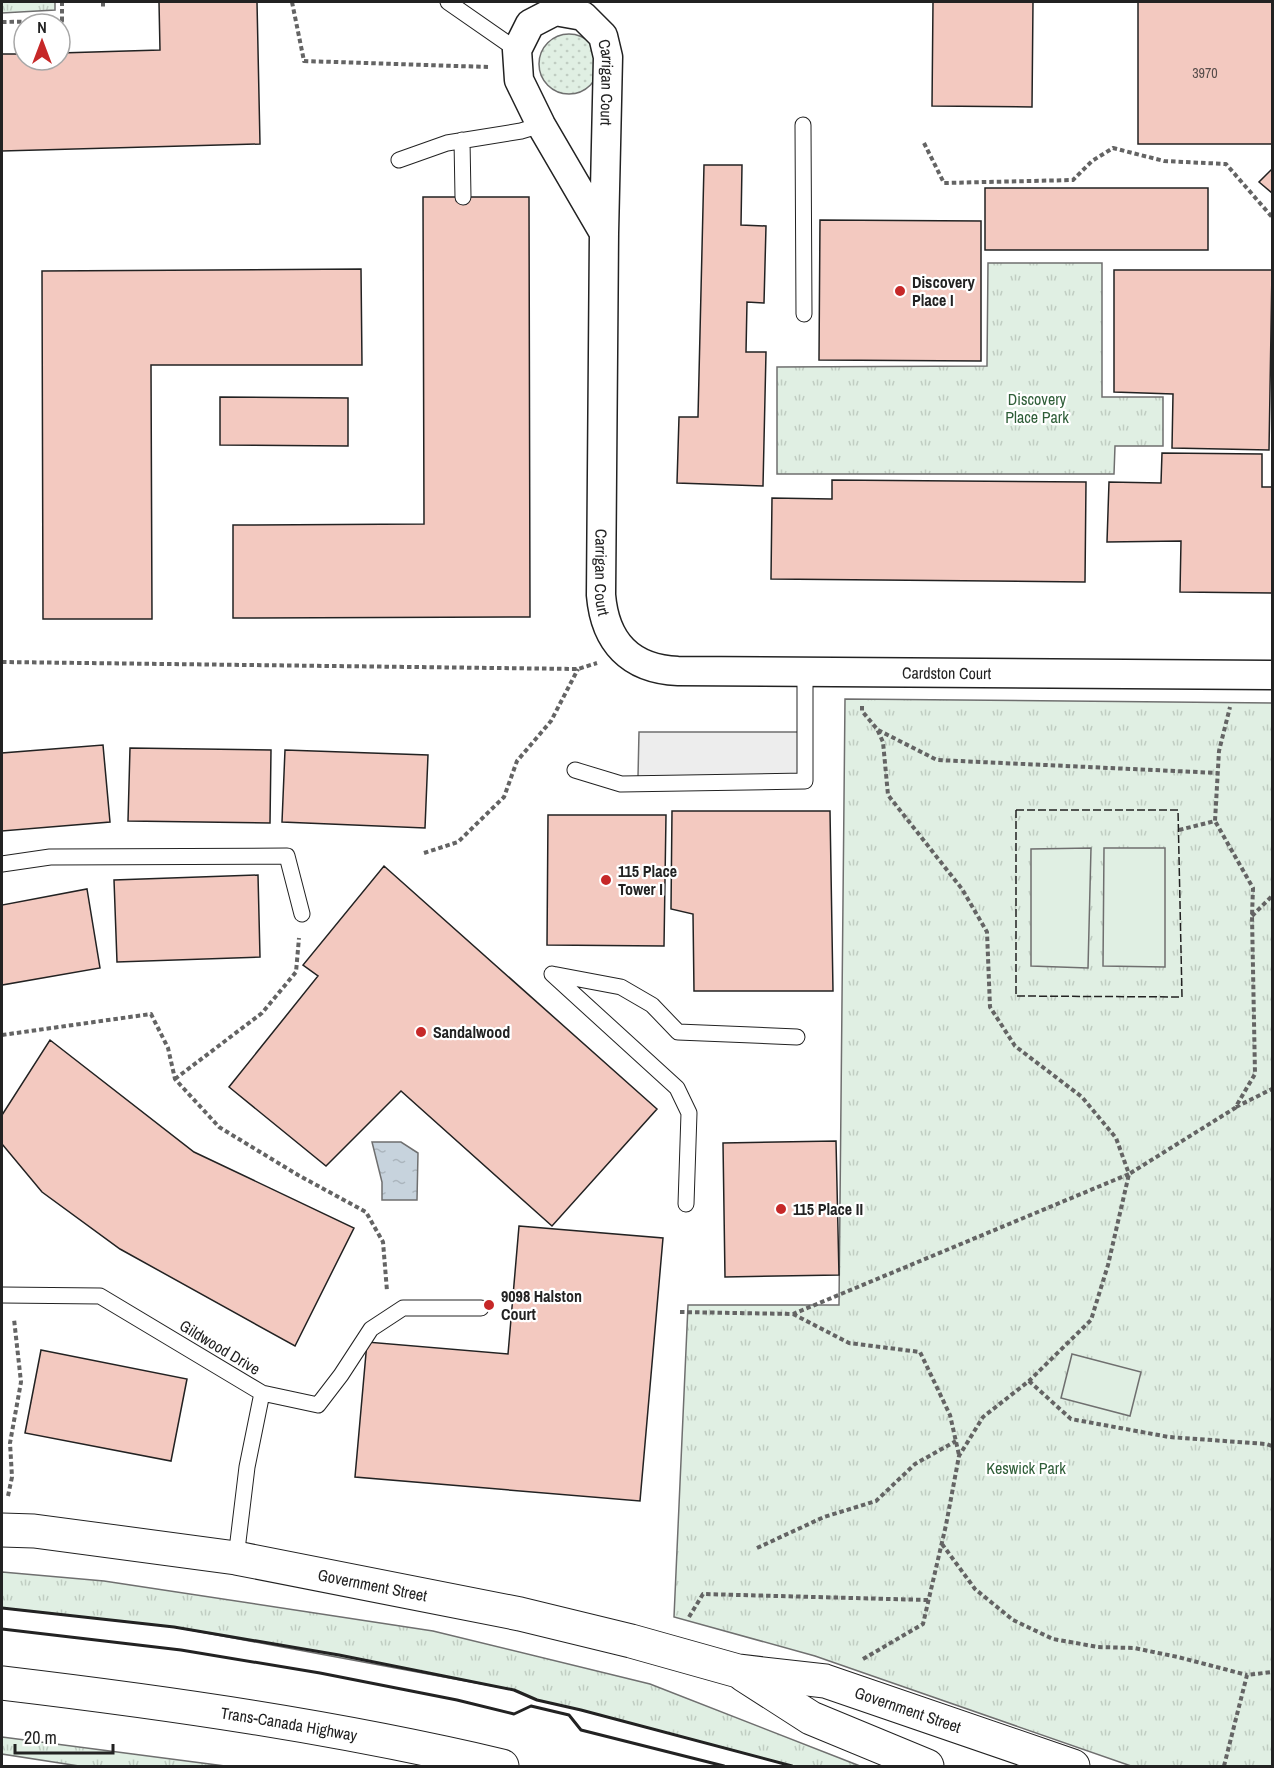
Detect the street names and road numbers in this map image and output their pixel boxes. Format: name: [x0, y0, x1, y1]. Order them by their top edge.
street label: Carrigan Court: [593, 37, 619, 126]
street label: Carrigan Court: [590, 529, 615, 618]
street label: Cardston Court: [902, 662, 992, 684]
street label: Gildwood Drive: [176, 1314, 264, 1380]
street label: Government Street: [316, 1563, 429, 1607]
street label: Government Street: [852, 1681, 964, 1738]
street label: Trans-Canada Highway: [219, 1701, 360, 1746]

